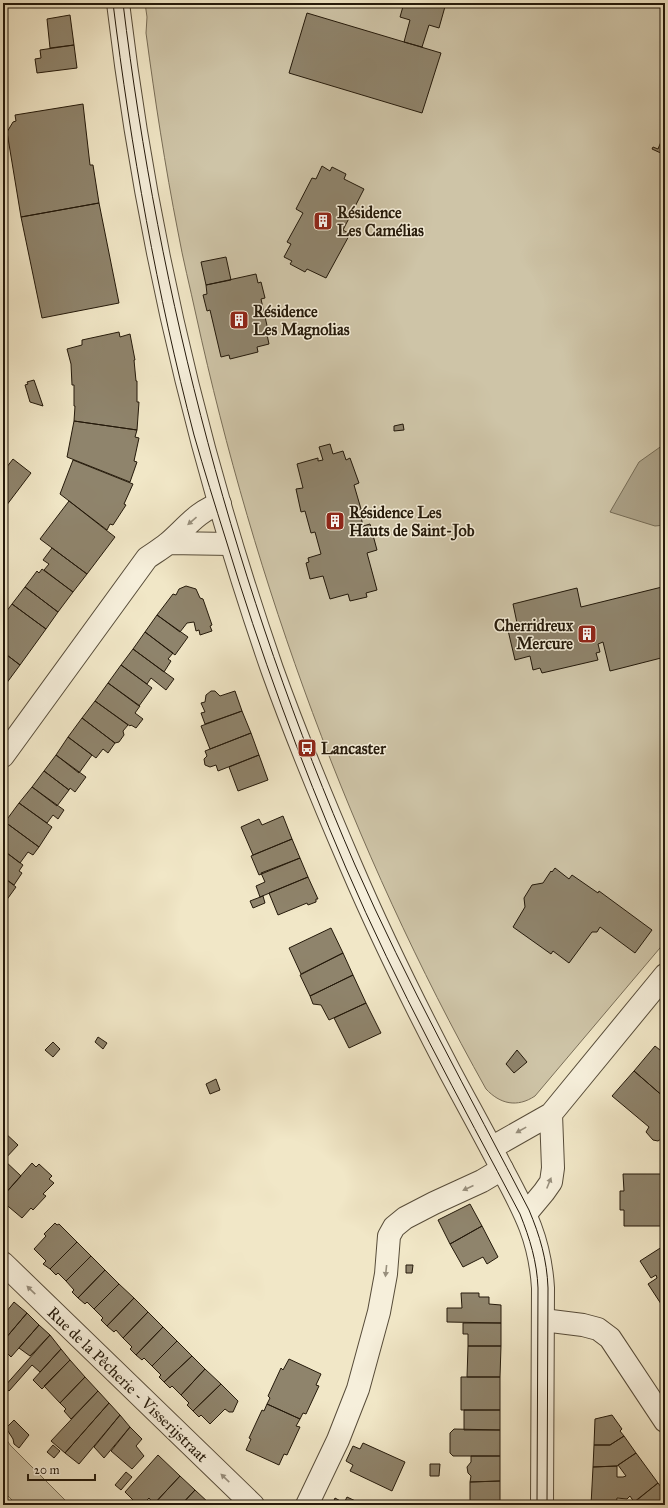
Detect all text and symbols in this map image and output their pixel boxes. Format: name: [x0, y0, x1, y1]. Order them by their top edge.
place label: Résidence Les Camélias: [337, 203, 424, 240]
building icon: Résidence Les Camélias: [312, 210, 334, 232]
place label: Résidence Les Magnolias: [253, 302, 350, 340]
building icon: Résidence Les Magnolias: [228, 309, 250, 331]
place label: Résidence Les Hauts de Saint-Job: [349, 503, 475, 541]
building icon: Résidence Les Hauts de Saint-Job: [324, 510, 346, 532]
one-way arrow: [187, 516, 197, 526]
place label: Cherridreux Mercure: [494, 616, 574, 653]
building icon: Cherridreux Mercure: [576, 623, 598, 645]
bus stop icon: Lancaster: [296, 737, 318, 759]
place label: Lancaster: [321, 739, 387, 758]
one-way arrow: [515, 1127, 527, 1134]
one-way arrow: [546, 1177, 552, 1188]
one-way arrow: [462, 1184, 474, 1191]
one-way arrow: [383, 1265, 389, 1277]
one-way arrow: [26, 1285, 36, 1295]
street label: Rue de la Pêcherie - Visserijstraat: [44, 1303, 212, 1466]
scale bar: [28, 1456, 95, 1482]
text: 20 m: [34, 1463, 60, 1477]
one-way arrow: [220, 1473, 230, 1483]

